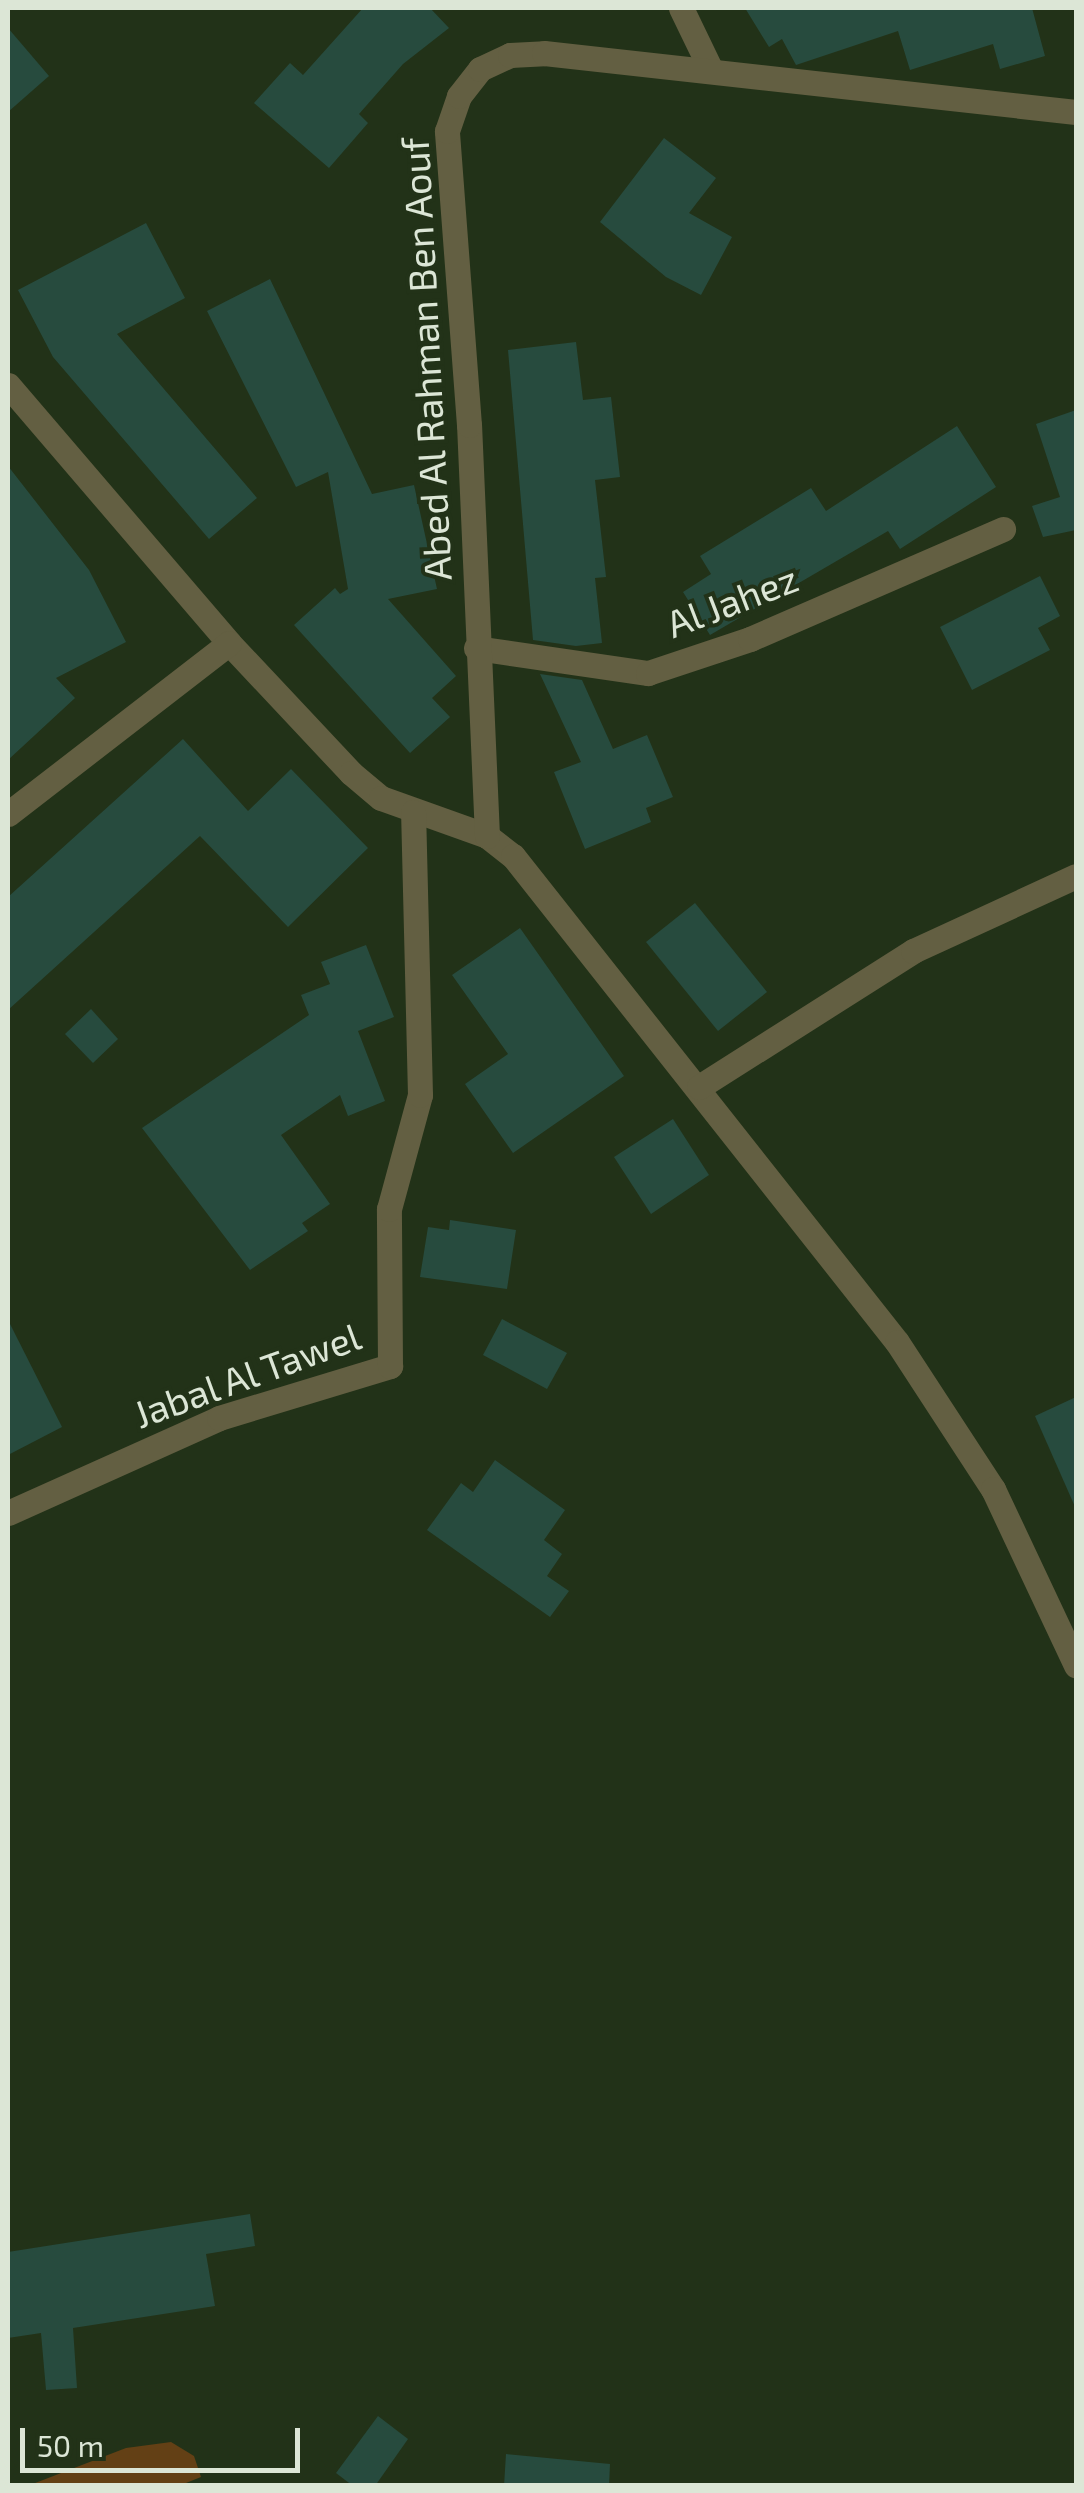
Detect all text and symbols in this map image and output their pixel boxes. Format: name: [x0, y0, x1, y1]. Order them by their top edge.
street label: Abed Al Rahman Ben Aouf: [392, 135, 460, 583]
street label: Al Jahez: [659, 555, 805, 647]
street label: Jabal Al Tawel: [126, 1312, 368, 1438]
scale bar: [25, 2408, 305, 2470]
text: 50 m: [37, 2427, 104, 2463]

